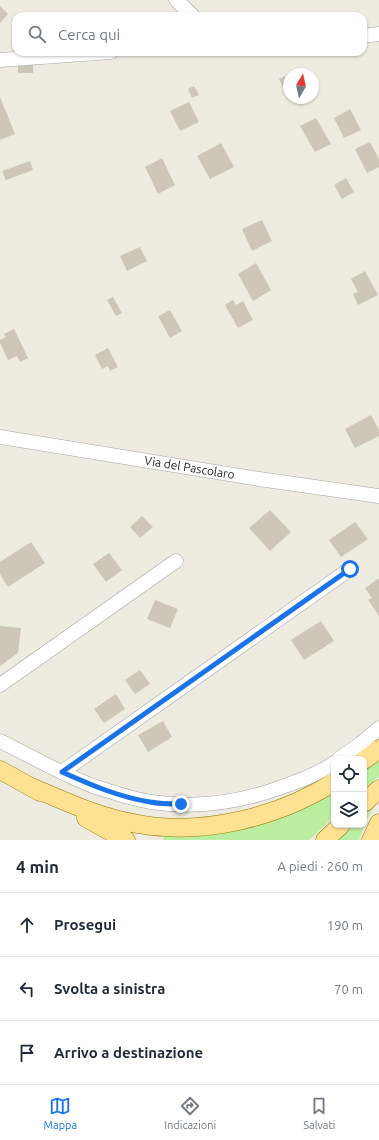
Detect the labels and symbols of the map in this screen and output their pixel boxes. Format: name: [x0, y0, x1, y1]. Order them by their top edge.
north arrow: [283, 68, 319, 104]
street label: Via del Pascolaro: [143, 454, 236, 481]
route start: [341, 560, 359, 578]
route end: [172, 795, 190, 813]

